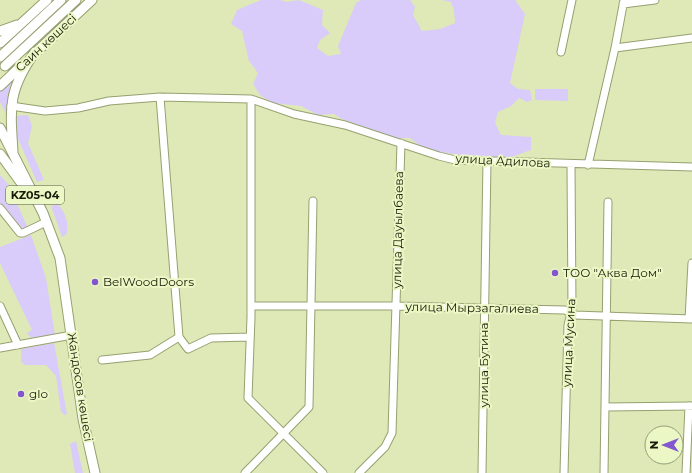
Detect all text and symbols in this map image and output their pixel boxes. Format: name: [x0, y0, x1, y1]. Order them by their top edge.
street label: Саин көшесі: [12, 11, 79, 75]
street label: улица Адилова: [454, 150, 551, 170]
street label: улица Дауылбаева: [389, 171, 406, 290]
road number: KZ05-04: [6, 186, 64, 204]
place label: ТОО "Аква Дом": [563, 265, 662, 280]
marker: ТОО "Аква Дом": [550, 268, 560, 278]
place label: BelWoodDoors: [103, 274, 194, 289]
marker: BelWoodDoors: [90, 277, 100, 287]
street label: улица Мусина: [559, 298, 578, 389]
street label: улица Мырзагалиева: [404, 299, 539, 316]
street label: улица Бутина: [476, 323, 491, 408]
street label: Жандосов көшесі: [64, 331, 97, 443]
place label: glo: [29, 386, 48, 401]
marker: glo: [16, 389, 26, 399]
north arrow: [644, 425, 684, 465]
text: N: [647, 441, 661, 449]

